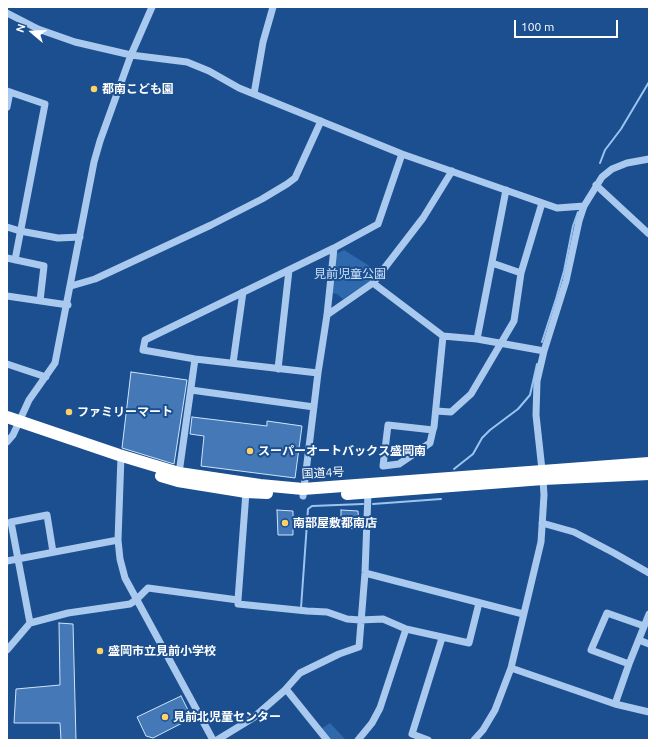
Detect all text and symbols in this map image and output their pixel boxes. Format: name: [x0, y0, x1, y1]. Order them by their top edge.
north arrow: [12, 12, 52, 52]
scale bar: [516, 12, 620, 38]
text: 100 m: [521, 20, 554, 33]
text: N: [14, 22, 28, 34]
place label: 都南こども園: [102, 82, 174, 96]
marker: 都南こども園: [89, 84, 99, 94]
park label: 見前児童公園: [314, 267, 386, 281]
place label: ファミリーマート: [77, 405, 173, 419]
marker: ファミリーマート: [64, 407, 74, 417]
place label: スーパーオートバックス盛岡南: [258, 444, 426, 458]
marker: スーパーオートバックス盛岡南: [245, 446, 255, 456]
street label: 国道4号: [301, 465, 345, 481]
place label: 南部屋敷都南店: [293, 516, 377, 530]
marker: 南部屋敷都南店: [280, 518, 290, 528]
place label: 盛岡市立見前小学校: [108, 644, 216, 658]
marker: 盛岡市立見前小学校: [95, 646, 105, 656]
place label: 見前北児童センター: [173, 710, 281, 724]
marker: 見前北児童センター: [160, 712, 170, 722]

